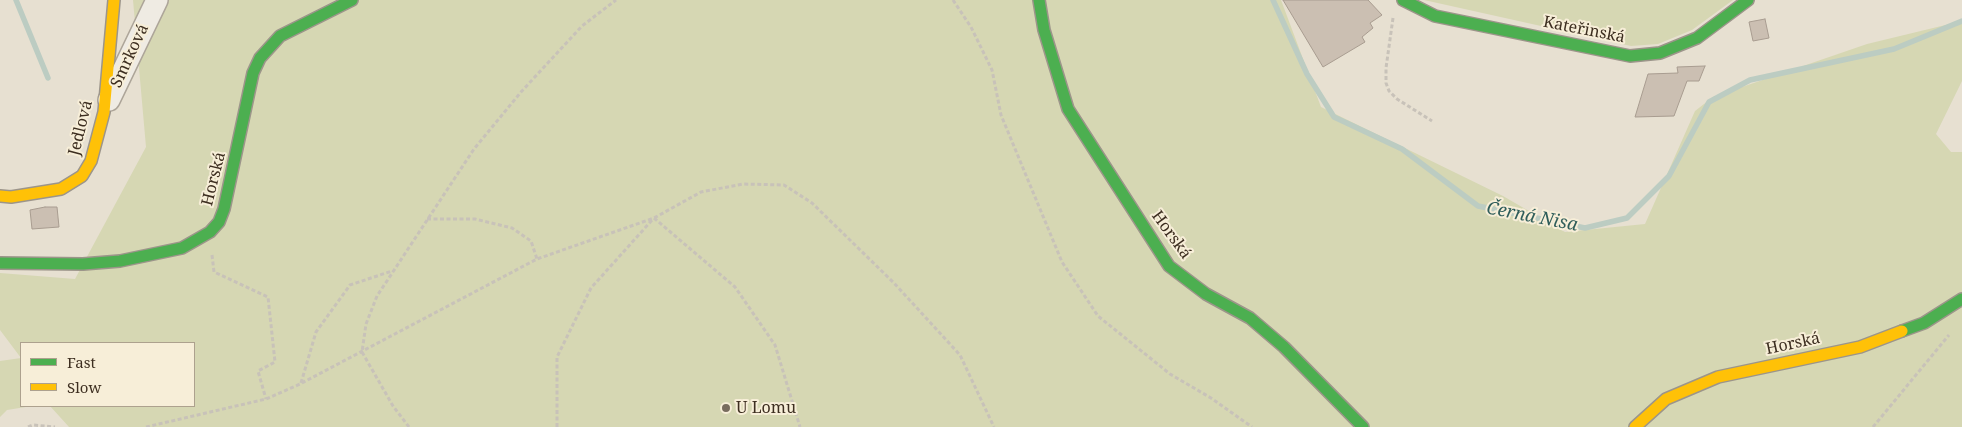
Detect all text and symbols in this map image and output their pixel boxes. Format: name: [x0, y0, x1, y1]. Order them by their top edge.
street label: Kateřinská: [1541, 13, 1627, 47]
street label: Smrková: [107, 21, 153, 91]
street label: Jedlová: [65, 98, 97, 158]
street label: Horská: [198, 150, 230, 208]
water label: Černá Nisa: [1485, 198, 1579, 236]
street label: Horská: [1147, 207, 1195, 263]
street label: Horská: [1764, 329, 1822, 359]
legend: [20, 342, 195, 407]
text: Fast: [67, 352, 96, 372]
text: Slow: [67, 377, 101, 397]
place label: U Lomu: [736, 398, 796, 418]
marker: U Lomu: [720, 402, 732, 414]

